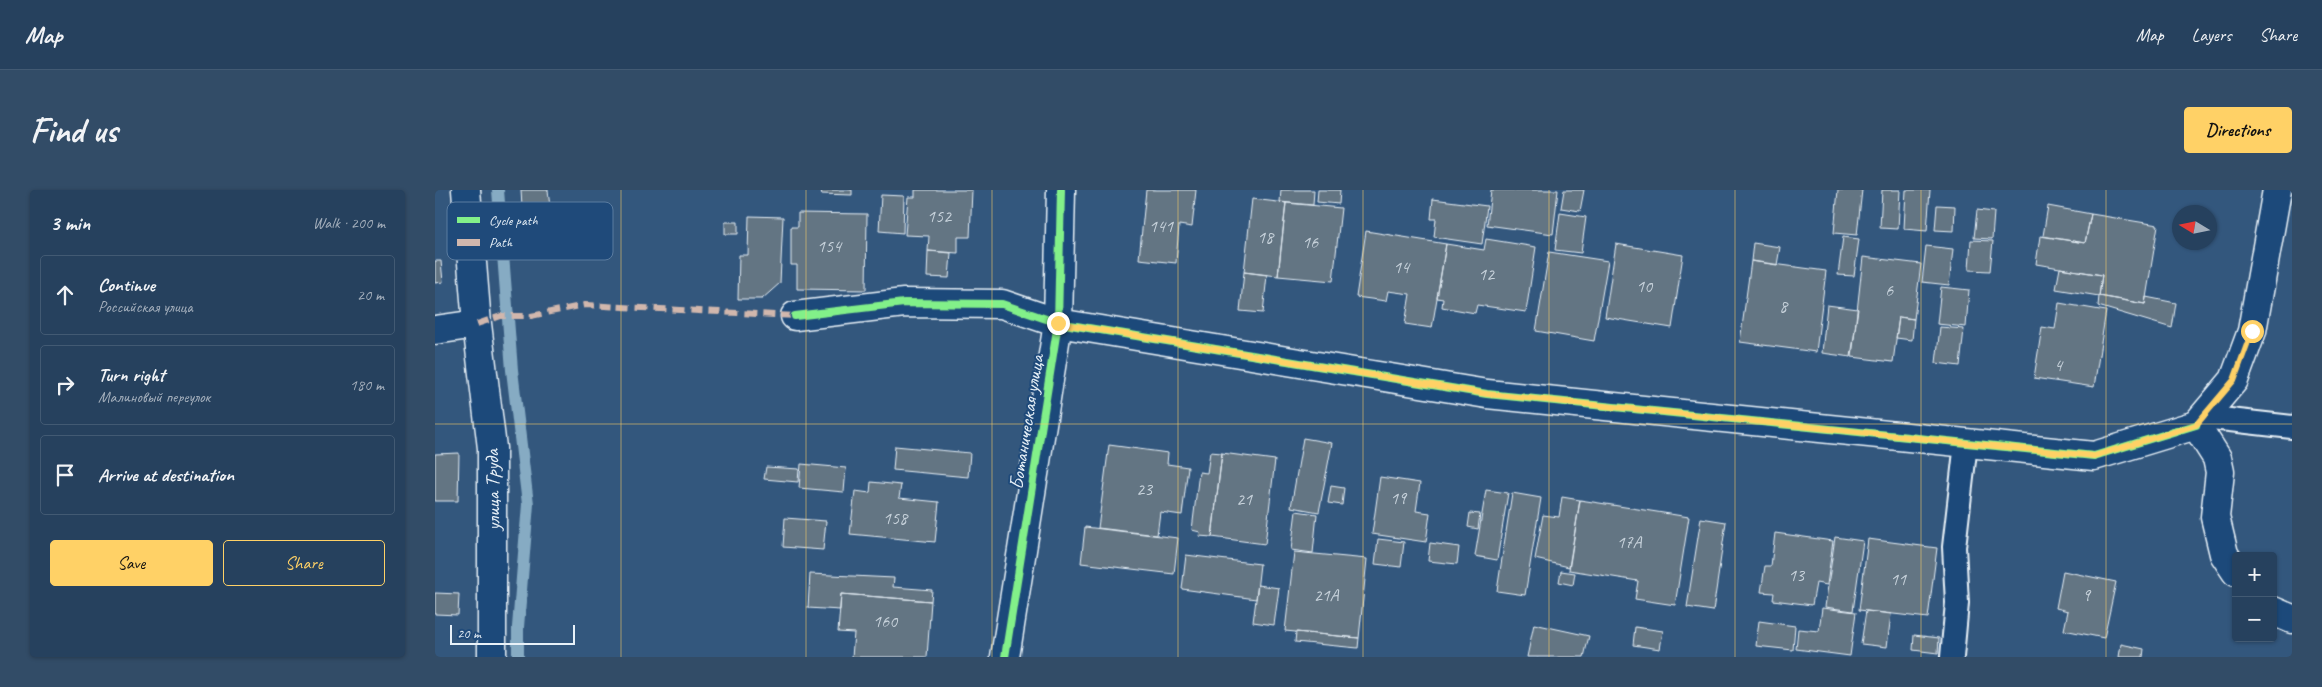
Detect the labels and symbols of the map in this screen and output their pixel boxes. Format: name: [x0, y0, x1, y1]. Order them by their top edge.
legend: [447, 202, 613, 260]
house number: 152: [927, 205, 953, 227]
north arrow: [2172, 205, 2217, 250]
text: Cycle path: [489, 212, 538, 229]
house number: 141: [1149, 215, 1174, 237]
house number: 18: [1257, 226, 1275, 248]
house number: 16: [1302, 231, 1319, 253]
text: Path: [489, 234, 513, 251]
house number: 154: [817, 235, 843, 257]
house number: 14: [1393, 256, 1411, 278]
house number: 12: [1478, 263, 1496, 285]
house number: 10: [1636, 275, 1654, 297]
house number: 6: [1885, 279, 1894, 301]
house number: 8: [1779, 295, 1789, 317]
route end: [1047, 312, 1070, 335]
route start: [2241, 320, 2264, 343]
street label: Ботаническая улица: [1004, 351, 1050, 491]
house number: 4: [2054, 354, 2064, 376]
street label: улица Труда: [479, 447, 506, 532]
house number: 23: [1136, 478, 1154, 500]
house number: 19: [1390, 487, 1408, 509]
house number: 21: [1236, 488, 1253, 510]
house number: 158: [883, 507, 909, 529]
house number: 17А: [1616, 531, 1643, 553]
house number: 13: [1788, 564, 1806, 586]
house number: 11: [1890, 568, 1907, 590]
house number: 21А: [1313, 584, 1340, 606]
house number: 9: [2082, 584, 2092, 606]
house number: 160: [873, 610, 899, 632]
scale bar: [450, 622, 575, 645]

